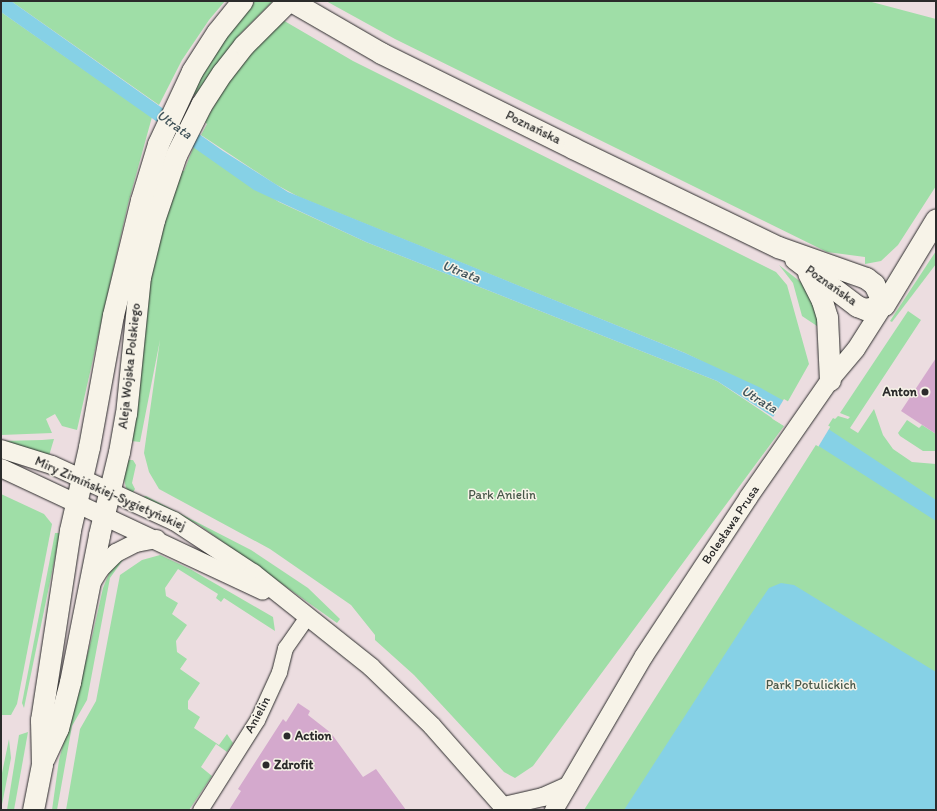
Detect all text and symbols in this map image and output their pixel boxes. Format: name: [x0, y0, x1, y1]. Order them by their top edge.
water label: Utrata: [153, 107, 195, 143]
street label: Poznańska: [503, 108, 563, 148]
water label: Utrata: [440, 257, 482, 287]
street label: Poznańska: [802, 263, 860, 309]
street label: Aleja Wojska Polskiego: [116, 303, 144, 429]
water label: Utrata: [738, 383, 780, 417]
place label: Anton: [882, 384, 917, 400]
marker: Anton: [920, 387, 930, 397]
street label: Miry Zimińskiej-Sygietyńskiej: [32, 454, 188, 534]
street label: Bolesława Prusa: [699, 483, 763, 567]
park label: Park Anielin: [468, 487, 536, 503]
park label: Park Potulickich: [766, 677, 856, 693]
street label: Anielin: [242, 694, 274, 736]
place label: Action: [295, 728, 332, 744]
marker: Action: [282, 731, 292, 741]
place label: Zdrofit: [274, 757, 313, 773]
marker: Zdrofit: [261, 760, 271, 770]

